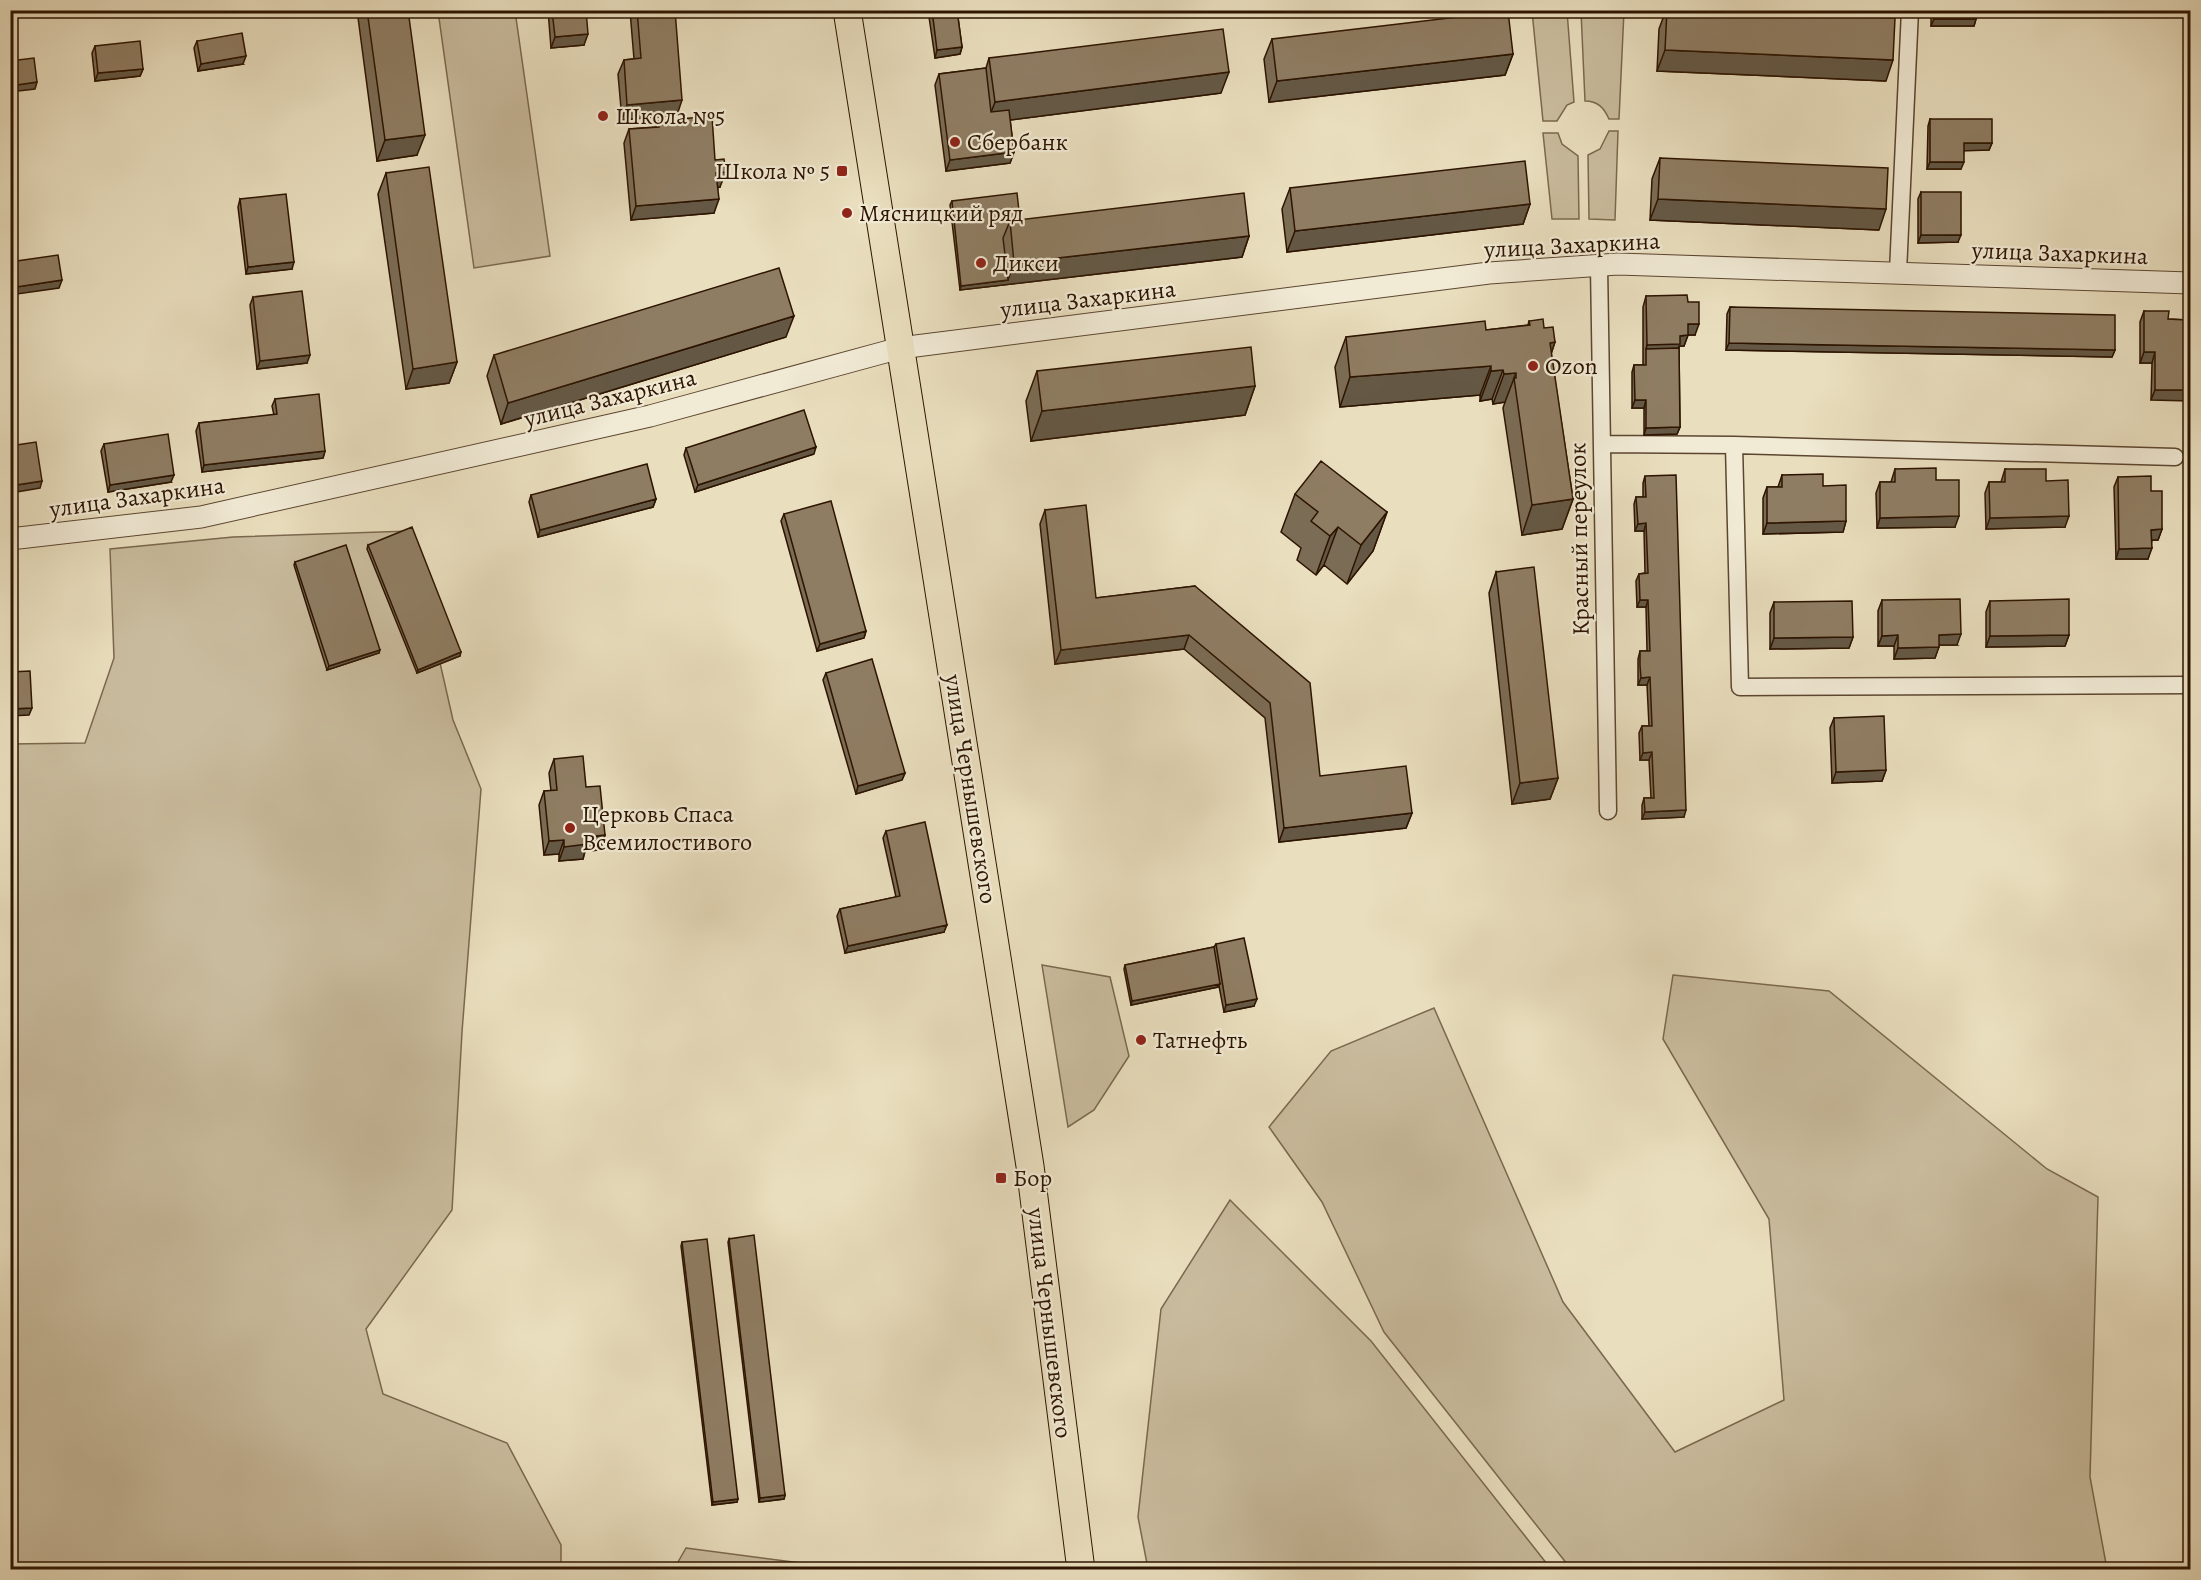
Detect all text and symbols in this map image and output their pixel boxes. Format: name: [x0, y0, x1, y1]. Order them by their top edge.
place label: Школа №5: [615, 100, 725, 132]
marker: Школа №5: [596, 109, 610, 123]
place label: Сбербанк: [967, 126, 1068, 158]
marker: Сбербанк: [948, 135, 962, 149]
place label: Школа № 5: [715, 155, 830, 187]
marker: Школа № 5: [835, 164, 849, 178]
place label: Мясницкий ряд: [859, 197, 1024, 229]
marker: Мясницкий ряд: [840, 206, 854, 220]
street label: улица Захаркина: [1482, 224, 1661, 266]
street label: улица Захаркина: [1970, 234, 2149, 272]
place label: Дикси: [993, 247, 1059, 279]
marker: Дикси: [974, 256, 988, 270]
street label: улица Захаркина: [998, 272, 1177, 326]
place label: Ozon: [1545, 350, 1598, 382]
marker: Ozon: [1526, 359, 1540, 373]
street label: улица Захаркина: [520, 361, 699, 435]
street label: Красный переулок: [1561, 442, 1597, 636]
street label: улица Захаркина: [46, 469, 227, 525]
street label: улица Чернышевского: [937, 671, 1005, 906]
place label: Церковь Спаса Всемилостивого: [582, 798, 752, 858]
marker: Церковь Спаса Всемилостивого: [563, 821, 577, 835]
place label: Татнефть: [1153, 1024, 1248, 1056]
marker: Татнефть: [1134, 1033, 1148, 1047]
place label: Бор: [1013, 1162, 1052, 1194]
marker: Бор: [994, 1171, 1008, 1185]
street label: улица Чернышевского: [1020, 1205, 1080, 1440]

